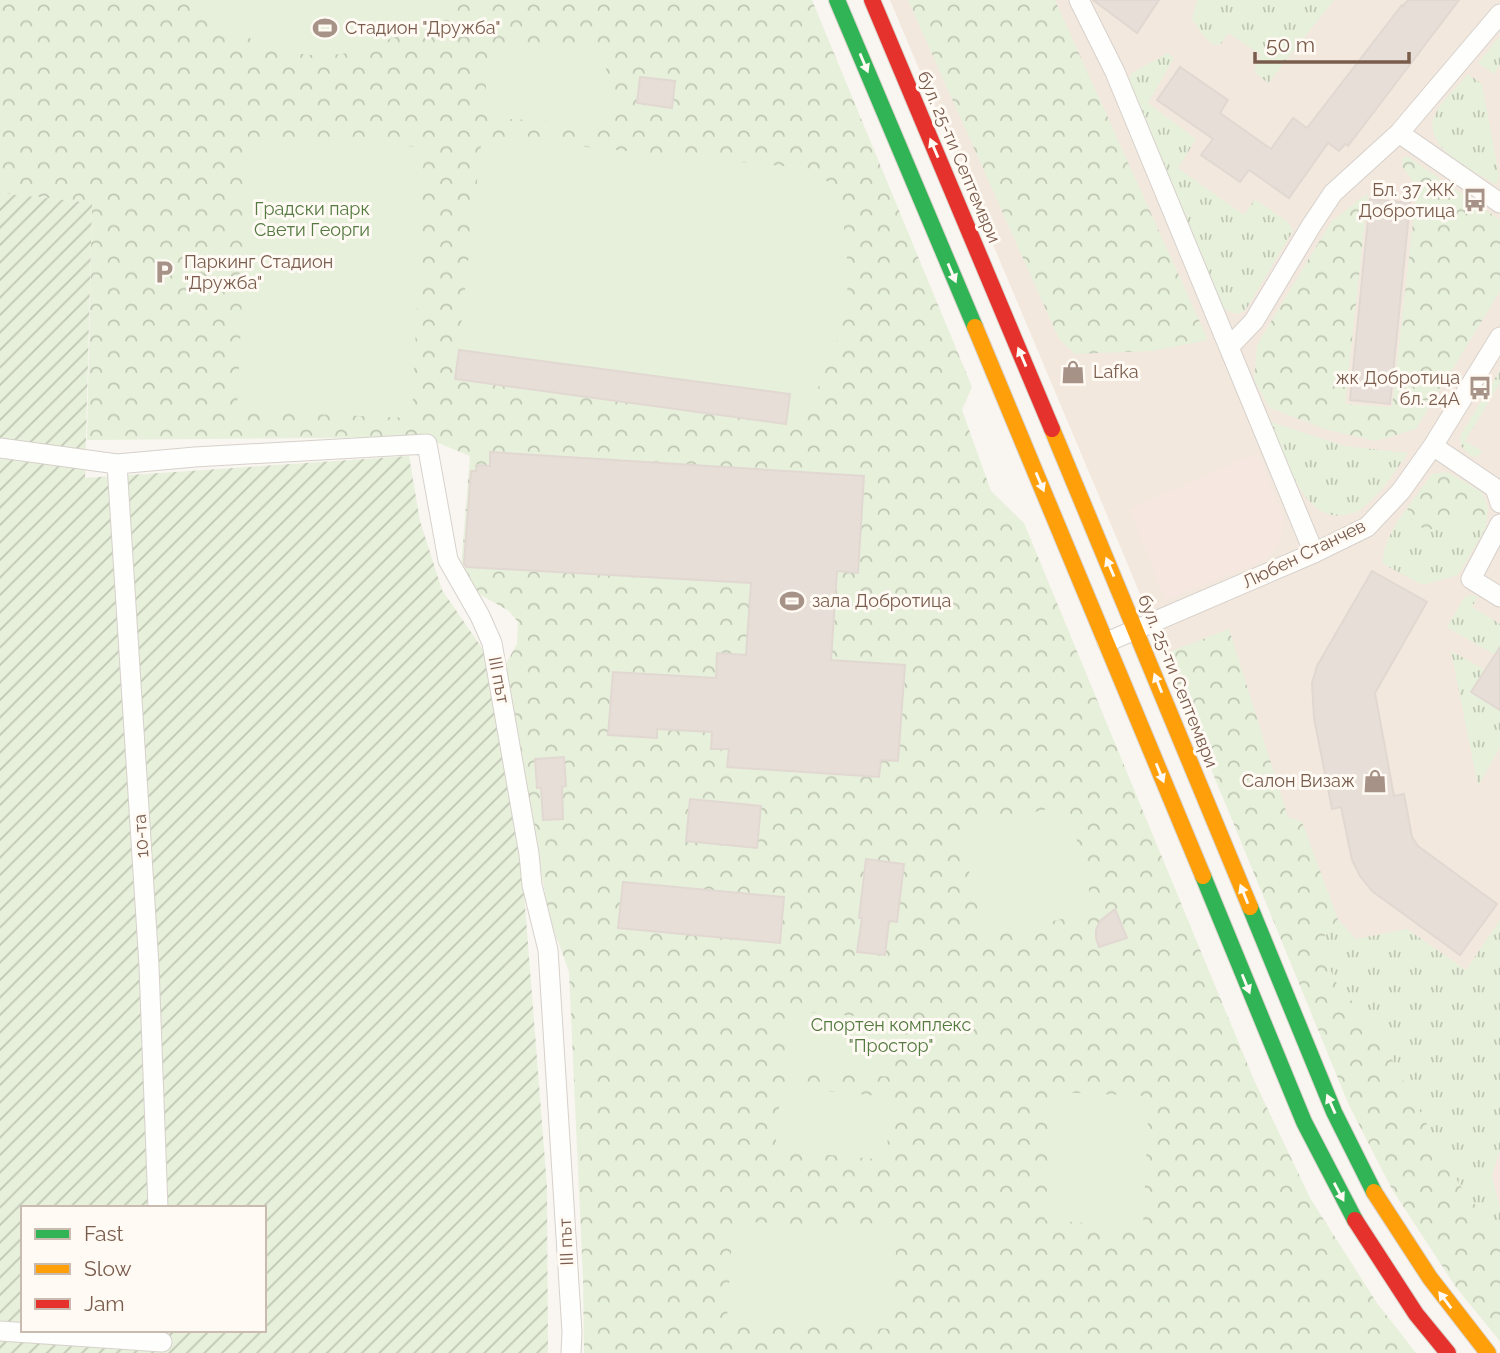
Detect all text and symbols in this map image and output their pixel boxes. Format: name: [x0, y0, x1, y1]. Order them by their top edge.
sports icon: Стадион "Дружба": [311, 14, 339, 42]
place label: Стадион "Дружба": [345, 17, 501, 38]
scale bar: [1255, 21, 1409, 65]
text: 50 m: [1266, 32, 1315, 57]
one-way arrow: [858, 53, 870, 73]
street label: бул. 25-ти Септември: [914, 68, 1005, 246]
one-way arrow: [928, 137, 939, 158]
place label: Бл. 37 ЖК Добротица: [1359, 179, 1455, 221]
bus stop icon: Бл. 37 ЖК Добротица: [1461, 186, 1489, 214]
park label: Градски парк Свети Георги: [254, 198, 370, 240]
place label: Паркинг Стадион "Дружба": [184, 251, 333, 293]
parking icon: Паркинг Стадион "Дружба": [150, 258, 178, 286]
one-way arrow: [947, 262, 958, 283]
one-way arrow: [1017, 347, 1028, 368]
shop icon: Lafka: [1059, 358, 1087, 386]
place label: Lafka: [1093, 361, 1139, 382]
place label: жк Добротица бл. 24А: [1335, 367, 1460, 409]
bus stop icon: жк Добротица бл. 24А: [1466, 374, 1494, 402]
one-way arrow: [1035, 472, 1046, 493]
street label: Любен Станчев: [1239, 515, 1369, 592]
one-way arrow: [1105, 556, 1116, 577]
sports icon: зала Добротица: [778, 587, 806, 615]
place label: зала Добротица: [812, 590, 951, 611]
street label: бул. 25-ти Септември: [1134, 591, 1223, 770]
street label: ІІІ път: [485, 655, 514, 706]
one-way arrow: [1152, 672, 1163, 693]
one-way arrow: [1155, 763, 1166, 784]
shop icon: Салон Визаж: [1361, 767, 1389, 795]
place label: Салон Визаж: [1242, 770, 1355, 791]
street label: 10-та: [128, 813, 153, 859]
one-way arrow: [1238, 883, 1249, 904]
one-way arrow: [1241, 974, 1252, 995]
park label: Спортен комплекс "Простор": [811, 1014, 971, 1056]
one-way arrow: [1325, 1093, 1336, 1114]
one-way arrow: [1333, 1182, 1344, 1202]
legend: [21, 1206, 266, 1332]
street label: ІІІ път: [554, 1217, 577, 1266]
text: Fast: [84, 1221, 124, 1246]
text: Slow: [84, 1256, 132, 1281]
text: Jam: [84, 1291, 125, 1316]
one-way arrow: [1438, 1291, 1452, 1309]

